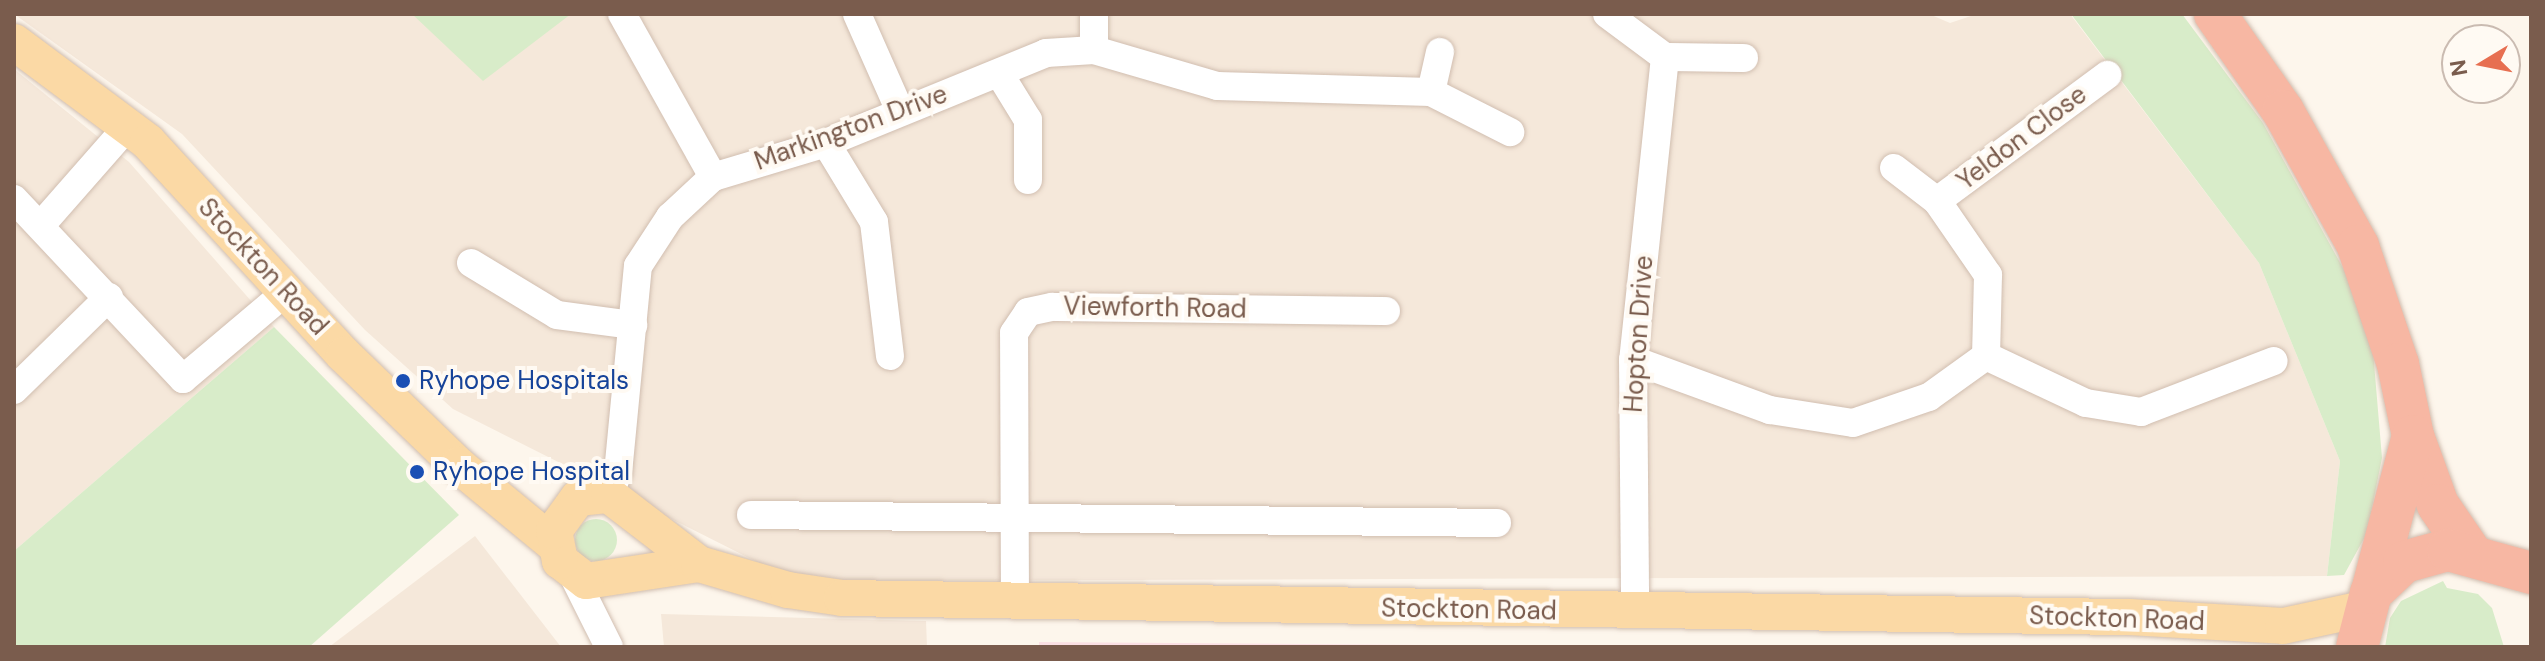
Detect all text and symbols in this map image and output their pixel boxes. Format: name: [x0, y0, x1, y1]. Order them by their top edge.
north arrow: [2441, 24, 2521, 104]
text: N: [2443, 57, 2475, 78]
street label: Markington Drive: [750, 79, 952, 177]
street label: Yeldon Close: [1951, 79, 2093, 197]
street label: Stockton Road: [192, 192, 334, 342]
street label: Hopton Drive: [1618, 254, 1660, 414]
street label: Viewforth Road: [1063, 291, 1247, 325]
place label: Ryhope Hospitals: [419, 365, 629, 397]
marker: Ryhope Hospitals: [394, 372, 412, 390]
place label: Ryhope Hospital: [433, 456, 630, 488]
marker: Ryhope Hospital: [408, 463, 426, 481]
street label: Stockton Road: [1381, 593, 1557, 627]
street label: Stockton Road: [2029, 600, 2205, 638]

